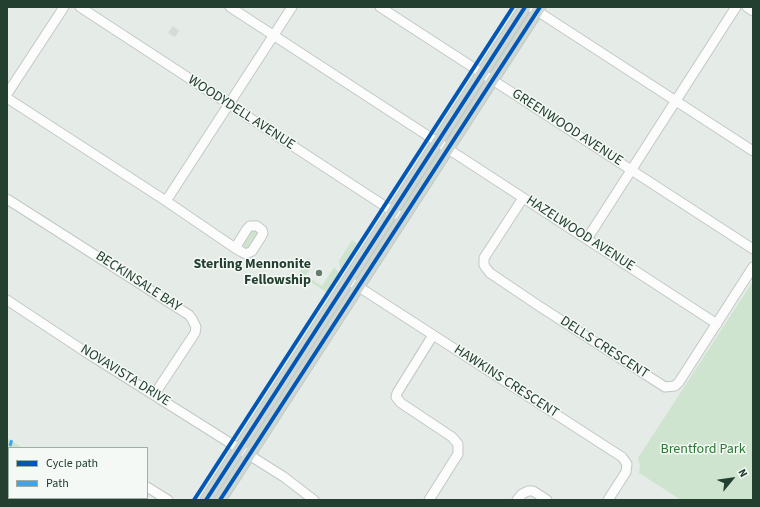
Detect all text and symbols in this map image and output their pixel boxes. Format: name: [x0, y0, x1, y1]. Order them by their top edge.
street label: WOODYDELL AVENUE: [184, 72, 298, 154]
street label: GREENWOOD AVENUE: [508, 86, 626, 170]
street label: HAZELWOOD AVENUE: [523, 193, 637, 275]
street label: BECKINSALE BAY: [92, 248, 184, 316]
place label: Sterling Mennonite Fellowship: [194, 257, 311, 290]
marker: Sterling Mennonite Fellowship: [314, 268, 324, 278]
street label: DELLS CRESCENT: [557, 313, 651, 383]
street label: NOVAVISTA DRIVE: [77, 342, 173, 410]
street label: HAWKINS CRESCENT: [450, 342, 562, 422]
park label: Brentford Park: [660, 442, 746, 458]
legend: [8, 447, 148, 499]
text: Cycle path: [46, 455, 98, 472]
north arrow: [712, 459, 752, 499]
text: N: [735, 466, 751, 480]
text: Path: [46, 475, 69, 492]

